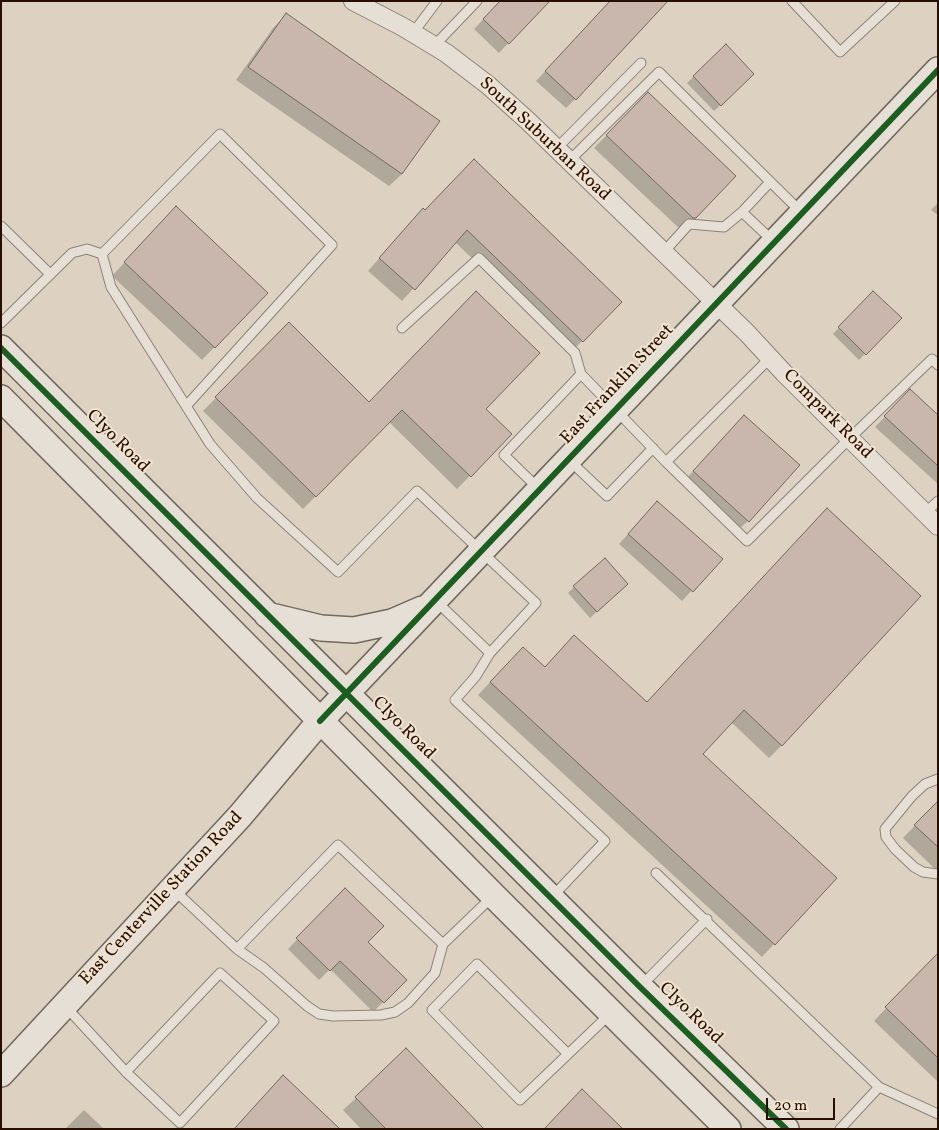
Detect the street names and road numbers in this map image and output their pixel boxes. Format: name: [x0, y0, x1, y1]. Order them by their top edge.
street label: South Suburban Road: [474, 74, 614, 206]
street label: East Franklin Street: [557, 320, 679, 450]
street label: Compark Road: [778, 366, 876, 464]
street label: Clyo Road: [81, 406, 153, 478]
street label: Clyo Road: [367, 693, 439, 765]
street label: East Centerville Station Road: [76, 808, 248, 990]
street label: Clyo Road: [654, 978, 726, 1050]

